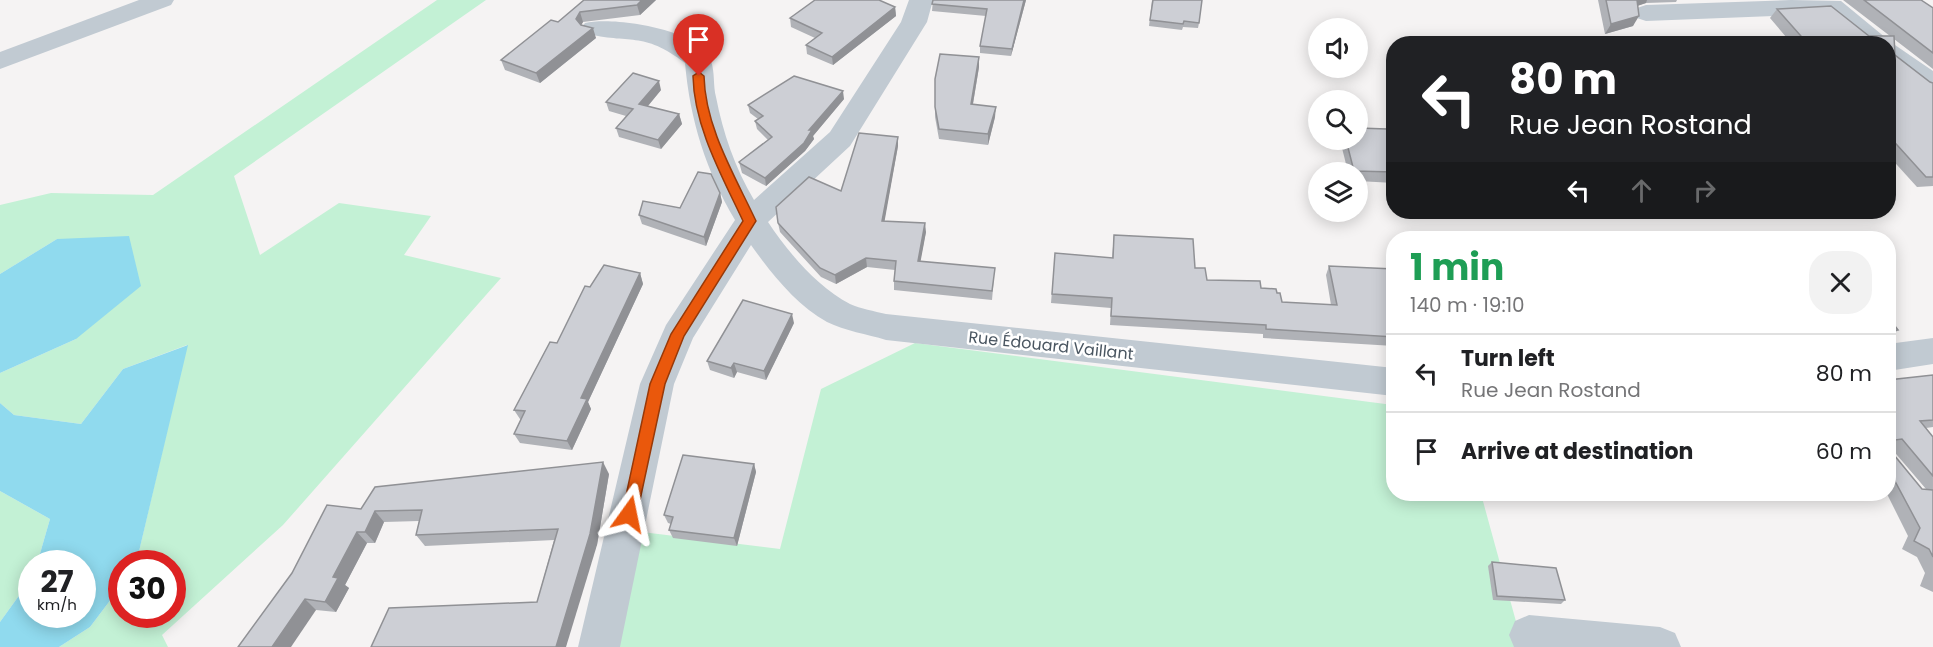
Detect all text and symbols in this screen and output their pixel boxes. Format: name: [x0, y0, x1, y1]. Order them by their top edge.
pin: [673, 14, 724, 76]
map controls: [1308, 18, 1368, 222]
button: sound: [1308, 18, 1368, 78]
icon: arrive: [682, 23, 715, 56]
text: 80 m: [1509, 50, 1617, 109]
icon: left: [1410, 60, 1488, 138]
button: search: [1308, 90, 1368, 150]
text: Rue Jean Rostand: [1509, 106, 1752, 143]
button: layers: [1308, 162, 1368, 222]
icon: left: [1562, 174, 1595, 207]
icon: ahead: [1625, 174, 1658, 207]
icon: right: [1688, 174, 1721, 207]
text: 1 min: [1410, 242, 1504, 293]
button: close: [1809, 251, 1872, 314]
text: 140 m · 19:10: [1410, 291, 1525, 319]
street label: Rue Édouard Vaillant: [967, 325, 1135, 366]
text: Turn left: [1461, 343, 1555, 374]
icon: left: [1410, 357, 1443, 390]
text: 80 m: [1816, 358, 1872, 389]
text: Rue Jean Rostand: [1461, 376, 1641, 404]
icon: arrive: [1410, 435, 1443, 468]
text: Arrive at destination: [1461, 436, 1693, 467]
text: 60 m: [1816, 436, 1872, 467]
position arrow: [597, 482, 661, 546]
speed limit sign: 30: [108, 550, 186, 628]
text: 27: [40, 560, 74, 603]
text: km/h: [37, 594, 77, 615]

